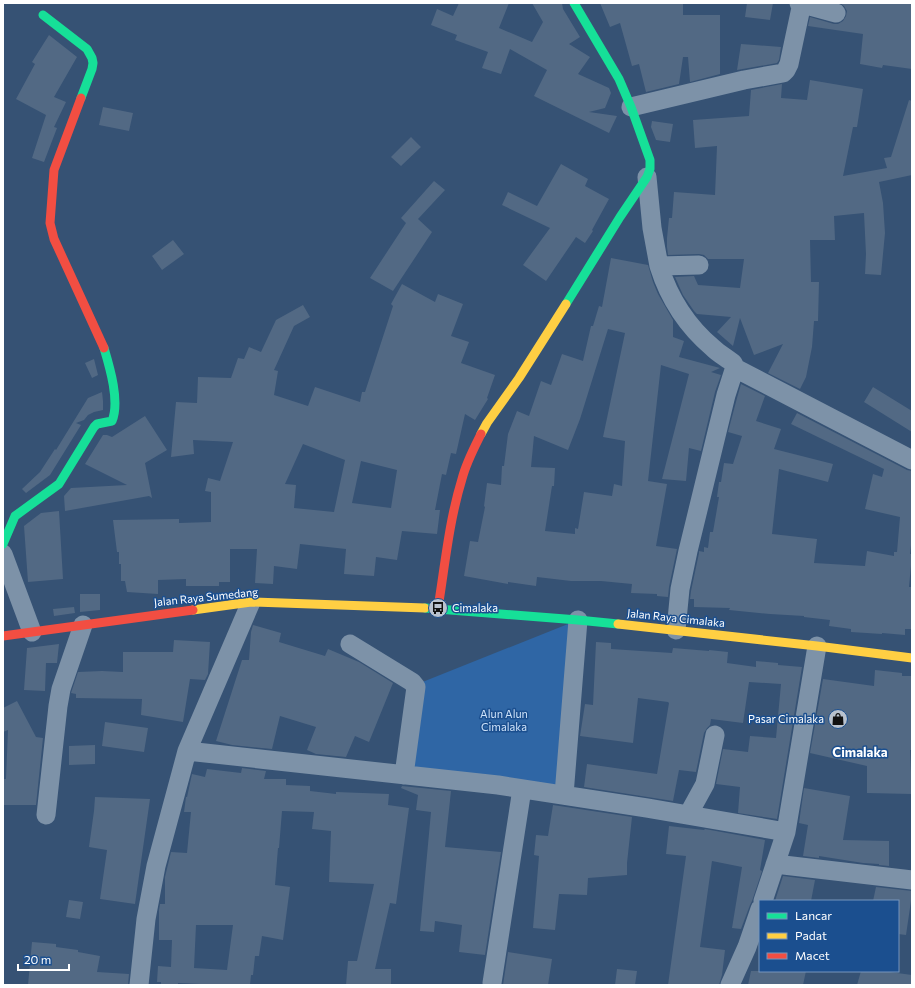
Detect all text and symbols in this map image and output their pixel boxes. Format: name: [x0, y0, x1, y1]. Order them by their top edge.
street label: Jalan Raya Sumedang: [153, 585, 259, 609]
bus stop icon: Cimalaka: [427, 597, 449, 619]
place label: Cimalaka: [452, 601, 498, 614]
street label: Jalan Raya Cimalaka: [626, 606, 726, 630]
park label: Alun Alun Cimalaka: [480, 707, 528, 733]
shop icon: Pasar Cimalaka: [827, 708, 849, 730]
place label: Pasar Cimalaka: [748, 712, 824, 725]
district label: Cimalaka: [832, 744, 888, 760]
legend: [759, 900, 899, 972]
text: Lancar: [795, 908, 832, 922]
text: Padat: [795, 928, 827, 942]
scale bar: [18, 946, 69, 972]
text: Macet: [795, 948, 830, 962]
text: 20 m: [24, 952, 51, 966]

